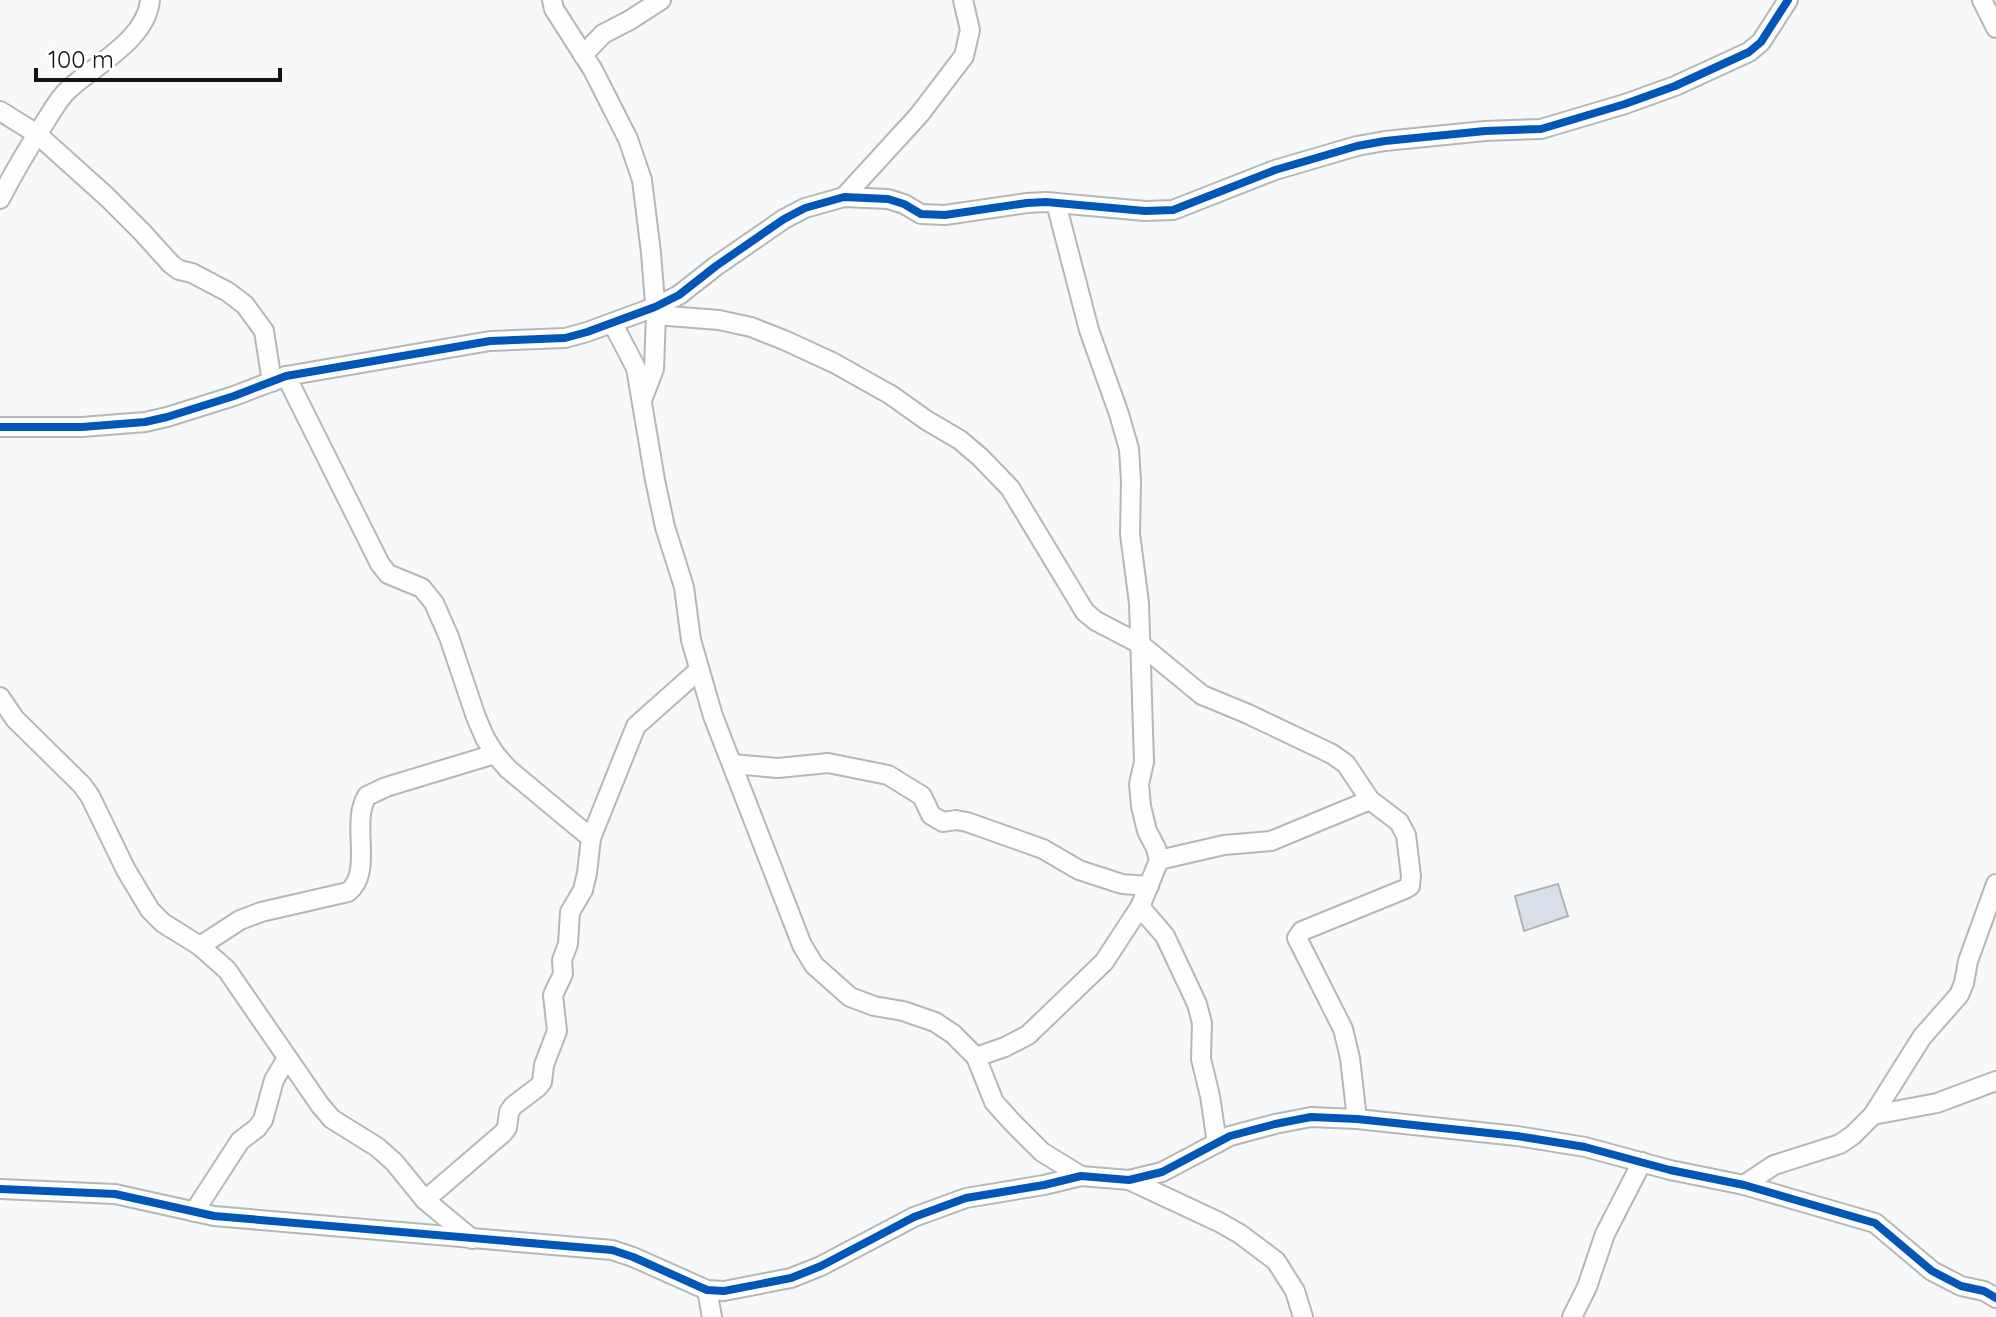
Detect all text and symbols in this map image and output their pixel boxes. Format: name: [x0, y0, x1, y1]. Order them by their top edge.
scale bar: [36, 32, 280, 82]
text: 100 m: [48, 44, 114, 74]

